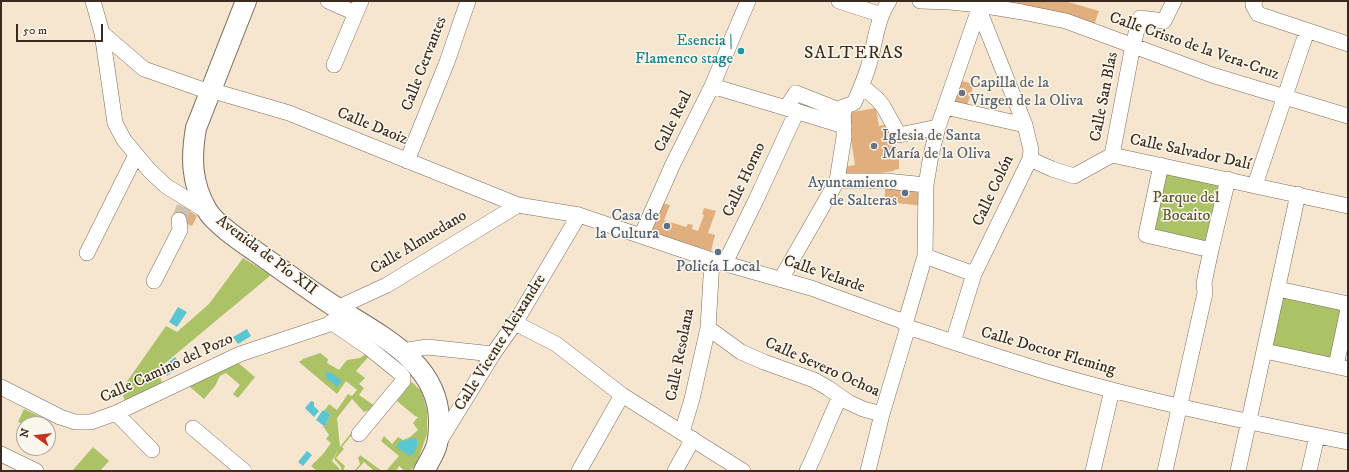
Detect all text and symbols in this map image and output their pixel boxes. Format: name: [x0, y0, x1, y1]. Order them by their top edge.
street label: Calle Cristo de la Vera-Cruz: [1106, 9, 1282, 85]
street label: Calle Cervantes: [398, 14, 452, 114]
scale bar: [18, 16, 105, 42]
text: 50 m: [23, 23, 47, 38]
place label: Esencia | Flamenco stage: [635, 32, 733, 70]
district label: SALTERAS: [804, 43, 904, 65]
marker: Esencia | Flamenco stage: [736, 46, 746, 56]
street label: Calle San Blas: [1087, 50, 1123, 144]
place label: Capilla de la Virgen de la Oliva: [970, 74, 1083, 112]
street label: Calle Real: [651, 88, 697, 156]
marker: Capilla de la Virgen de la Oliva: [957, 88, 967, 98]
street label: Calle Daoiz: [334, 104, 410, 150]
place label: Iglesia de Santa María de la Oliva: [882, 127, 991, 165]
street label: Calle Salvador Dalí: [1128, 131, 1252, 175]
street label: Calle Horno: [719, 140, 771, 220]
marker: Iglesia de Santa María de la Oliva: [869, 141, 879, 151]
street label: Calle Colón: [969, 152, 1019, 230]
place label: Ayuntamiento de Salteras: [808, 174, 897, 212]
marker: Ayuntamiento de Salteras: [900, 188, 910, 198]
park label: Parque del Bocaito: [1152, 189, 1220, 227]
street label: Calle Almuedano: [367, 207, 471, 279]
place label: Casa de la Cultura: [595, 207, 659, 245]
street label: Avenida de Pío XII: [212, 212, 320, 300]
marker: Casa de la Cultura: [662, 221, 672, 231]
marker: Policía Local: [713, 247, 723, 257]
street label: Calle Velarde: [781, 252, 867, 298]
place label: Policía Local: [676, 258, 760, 278]
street label: Calle Vicente Aleixandre: [451, 271, 551, 415]
street label: Calle Resolana: [663, 307, 699, 403]
street label: Calle Doctor Fleming: [978, 324, 1118, 380]
street label: Calle Camino del Pozo: [97, 330, 237, 408]
street label: Calle Severo Ochoa: [761, 334, 883, 402]
north arrow: [16, 416, 56, 456]
text: N: [17, 427, 33, 439]

